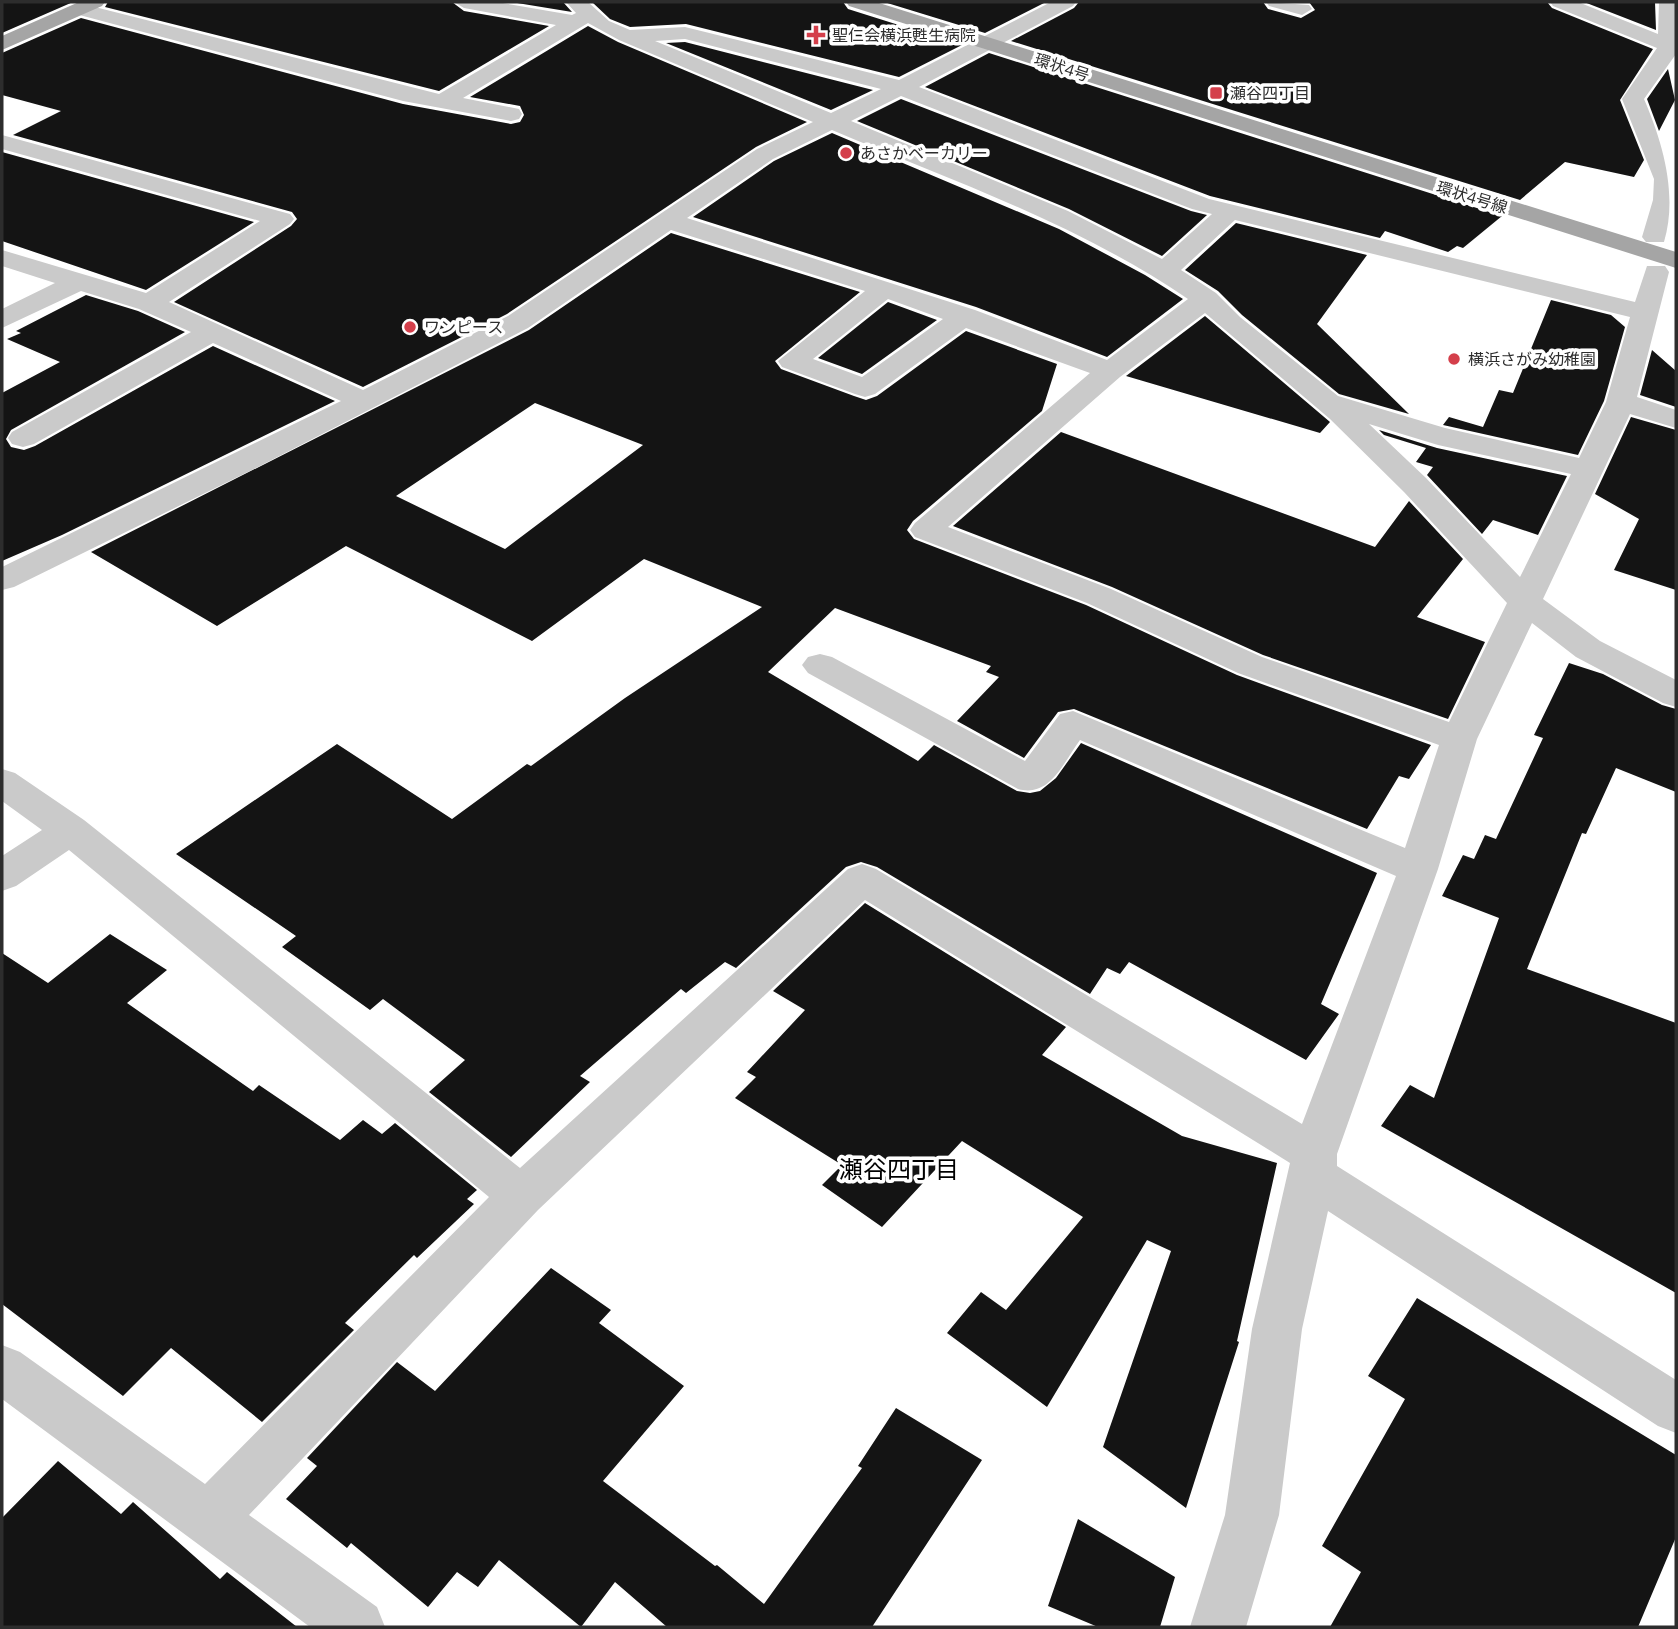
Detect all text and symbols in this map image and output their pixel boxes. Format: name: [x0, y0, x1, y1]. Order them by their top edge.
place label: 聖仁会横浜甦生病院: [832, 24, 976, 46]
marker: 聖仁会横浜甦生病院: [806, 25, 826, 45]
street label: 環状4号: [1031, 48, 1093, 86]
place label: 瀬谷四丁目: [1230, 82, 1310, 104]
marker: 瀬谷四丁目: [1208, 85, 1224, 101]
place label: あさかベーカリー: [860, 142, 988, 164]
marker: あさかベーカリー: [838, 145, 854, 161]
street label: 環状4号線: [1434, 176, 1510, 218]
place label: ワンピース: [424, 316, 503, 338]
marker: ワンピース: [402, 319, 418, 335]
place label: 横浜さがみ幼稚園: [1468, 348, 1596, 370]
marker: 横浜さがみ幼稚園: [1446, 351, 1462, 367]
district label: 瀬谷四丁目: [839, 1152, 959, 1185]

